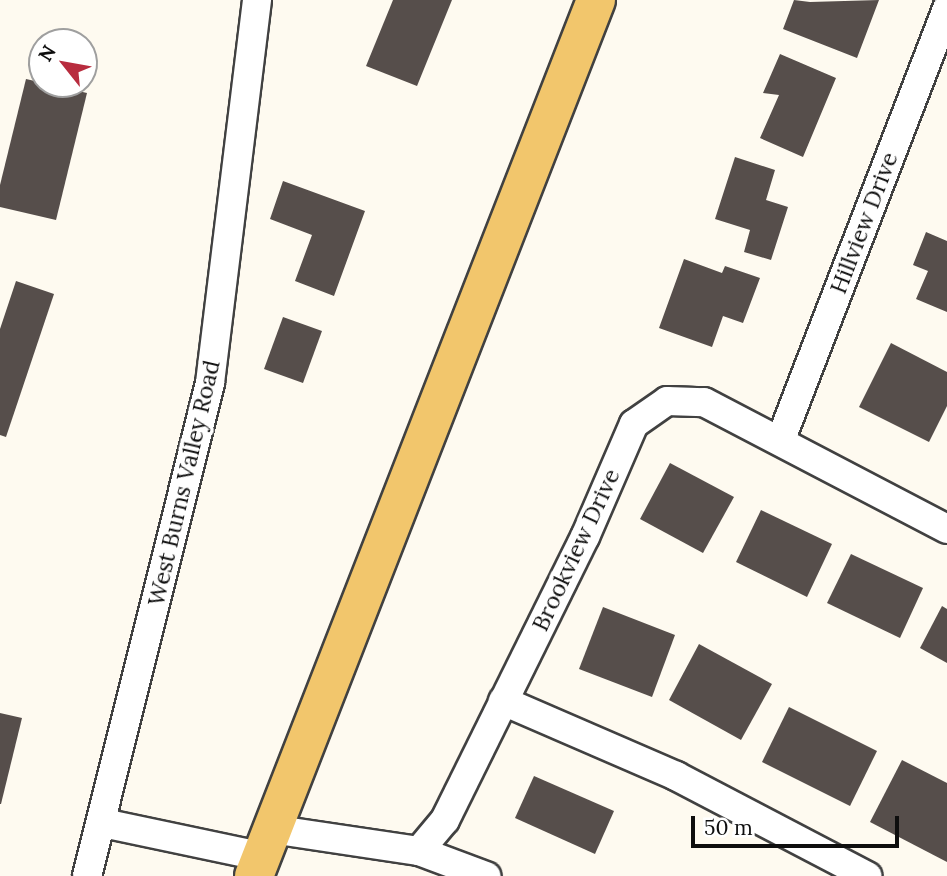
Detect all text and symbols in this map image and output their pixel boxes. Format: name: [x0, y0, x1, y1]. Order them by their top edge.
north arrow: [28, 28, 98, 98]
text: N: [33, 41, 61, 66]
street label: Hillview Drive: [824, 148, 904, 298]
street label: West Burns Valley Road: [142, 357, 226, 609]
street label: Brookview Drive: [526, 465, 626, 635]
scale bar: [695, 802, 903, 846]
text: 50 m: [704, 814, 753, 841]

